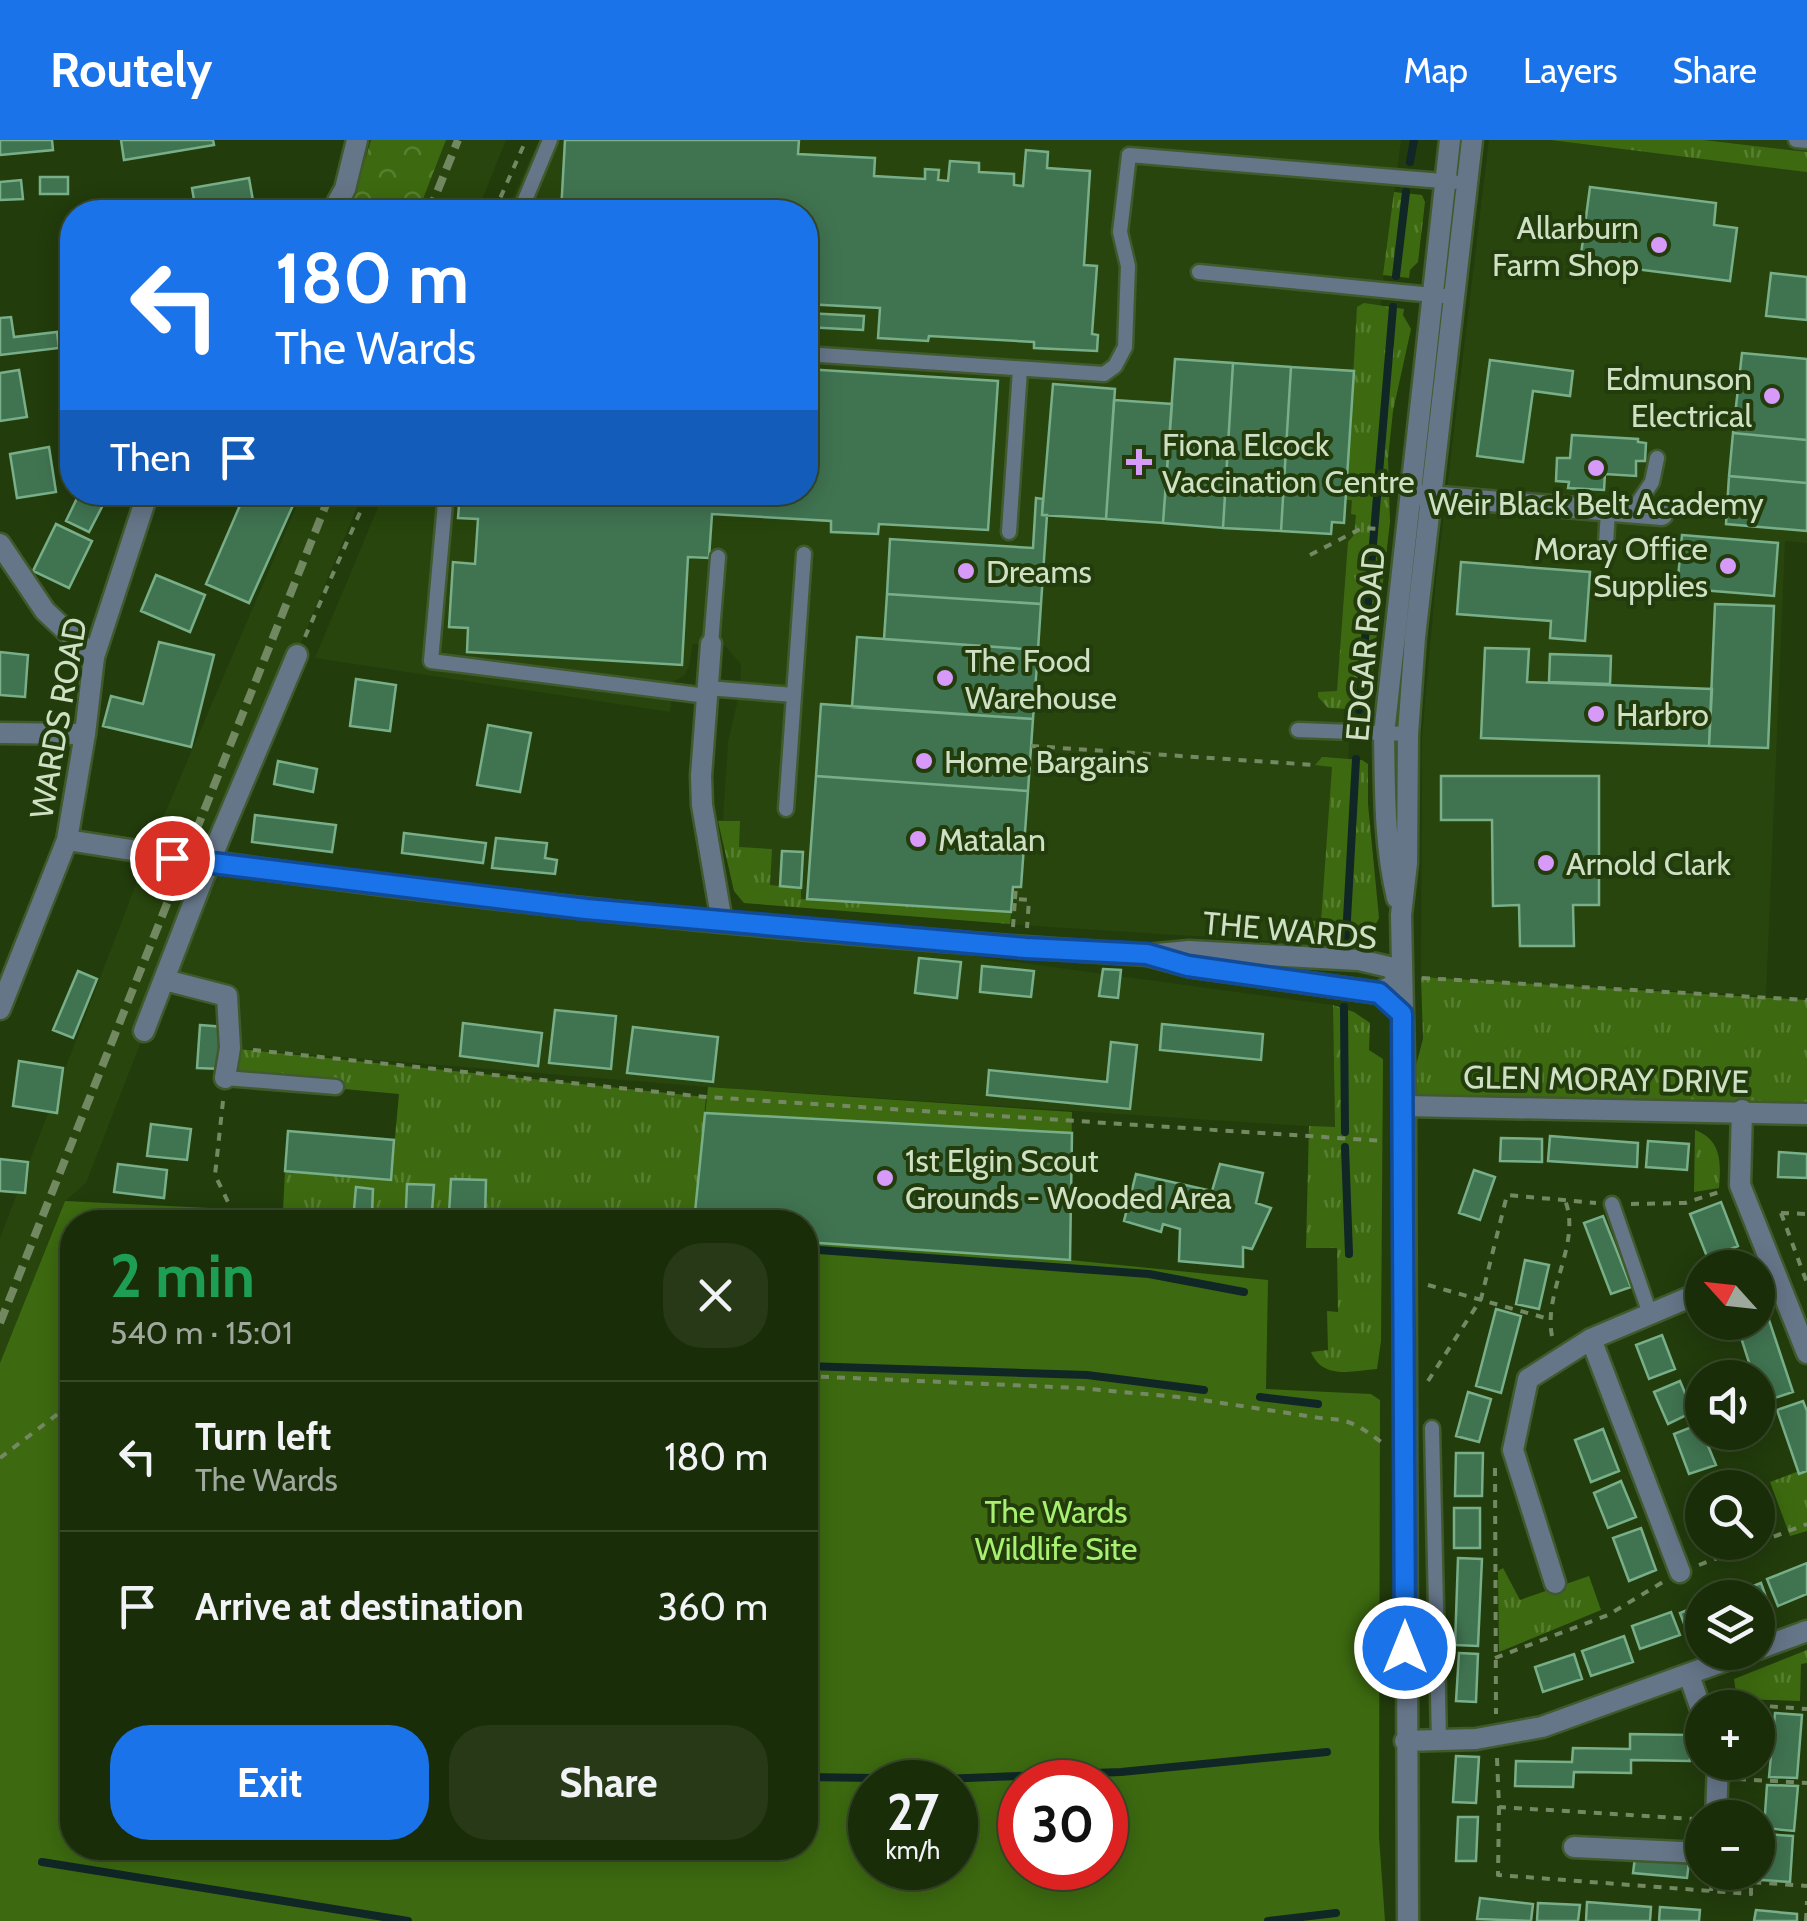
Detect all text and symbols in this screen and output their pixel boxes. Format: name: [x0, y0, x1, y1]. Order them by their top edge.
text: Routely: [50, 41, 212, 99]
text: Map: [1404, 49, 1468, 92]
text: Layers: [1523, 49, 1617, 92]
text: Share: [1672, 49, 1757, 92]
place label: Allarburn Farm Shop: [1492, 208, 1639, 284]
marker: Allarburn Farm Shop: [1648, 234, 1670, 256]
text: 180 m: [275, 235, 469, 321]
icon: left: [110, 240, 240, 370]
text: The Wards: [275, 321, 476, 375]
place label: Edmunson Electrical: [1606, 359, 1752, 435]
marker: Edmunson Electrical: [1761, 385, 1783, 407]
place label: Fiona Elcock Vaccination Centre: [1162, 425, 1415, 501]
icon: arrive: [211, 430, 266, 485]
text: Then: [110, 434, 191, 481]
marker: Fiona Elcock Vaccination Centre: [1126, 449, 1152, 475]
marker: Weir Black Belt Academy: [1585, 457, 1607, 479]
place label: Weir Black Belt Academy: [1428, 484, 1764, 523]
place label: Moray Office Supplies: [1534, 529, 1708, 605]
street label: EDGAR ROAD: [1337, 545, 1393, 743]
place label: Dreams: [986, 552, 1092, 591]
marker: Moray Office Supplies: [1717, 555, 1739, 577]
marker: Dreams: [955, 560, 977, 582]
street label: WARDS ROAD: [21, 614, 95, 822]
place label: The Food Warehouse: [965, 641, 1117, 717]
marker: The Food Warehouse: [934, 667, 956, 689]
place label: Harbro: [1616, 695, 1709, 734]
marker: Harbro: [1585, 703, 1607, 725]
place label: Home Bargains: [944, 742, 1149, 781]
marker: Home Bargains: [913, 750, 935, 772]
pin: [130, 816, 215, 901]
place label: Matalan: [938, 820, 1046, 859]
marker: Matalan: [907, 828, 929, 850]
icon: arrive: [145, 831, 200, 886]
place label: Arnold Clark: [1566, 844, 1731, 883]
marker: Arnold Clark: [1535, 852, 1557, 874]
street label: THE WARDS: [1201, 903, 1379, 957]
street label: GLEN MORAY DRIVE: [1463, 1057, 1749, 1101]
place label: 1st Elgin Scout Grounds - Wooded Area: [905, 1141, 1232, 1217]
marker: 1st Elgin Scout Grounds - Wooded Area: [874, 1167, 896, 1189]
text: 2 min: [110, 1239, 255, 1312]
button: close: [663, 1243, 768, 1348]
north arrow: [1685, 1250, 1775, 1340]
map controls: [1685, 1250, 1775, 1890]
text: 540 m · 15:01: [110, 1313, 293, 1352]
button: sound: [1685, 1360, 1775, 1450]
text: Turn left: [195, 1413, 331, 1460]
icon: left: [110, 1429, 165, 1484]
text: 180 m: [664, 1433, 768, 1480]
text: The Wards: [195, 1460, 338, 1499]
button: search: [1685, 1470, 1775, 1560]
park label: The Wards Wildlife Site: [975, 1492, 1137, 1568]
icon: arrive: [110, 1579, 165, 1634]
button: layers: [1685, 1580, 1775, 1670]
text: Arrive at destination: [195, 1583, 524, 1630]
text: 360 m: [657, 1583, 768, 1630]
position arrow: [1353, 1596, 1457, 1700]
button: +: [1685, 1690, 1775, 1780]
button: Exit: [110, 1725, 429, 1840]
button: Share: [449, 1725, 768, 1840]
speed limit sign: 30: [998, 1760, 1128, 1890]
text: 27: [887, 1782, 939, 1843]
button: −: [1685, 1800, 1775, 1890]
text: km/h: [886, 1835, 940, 1865]

